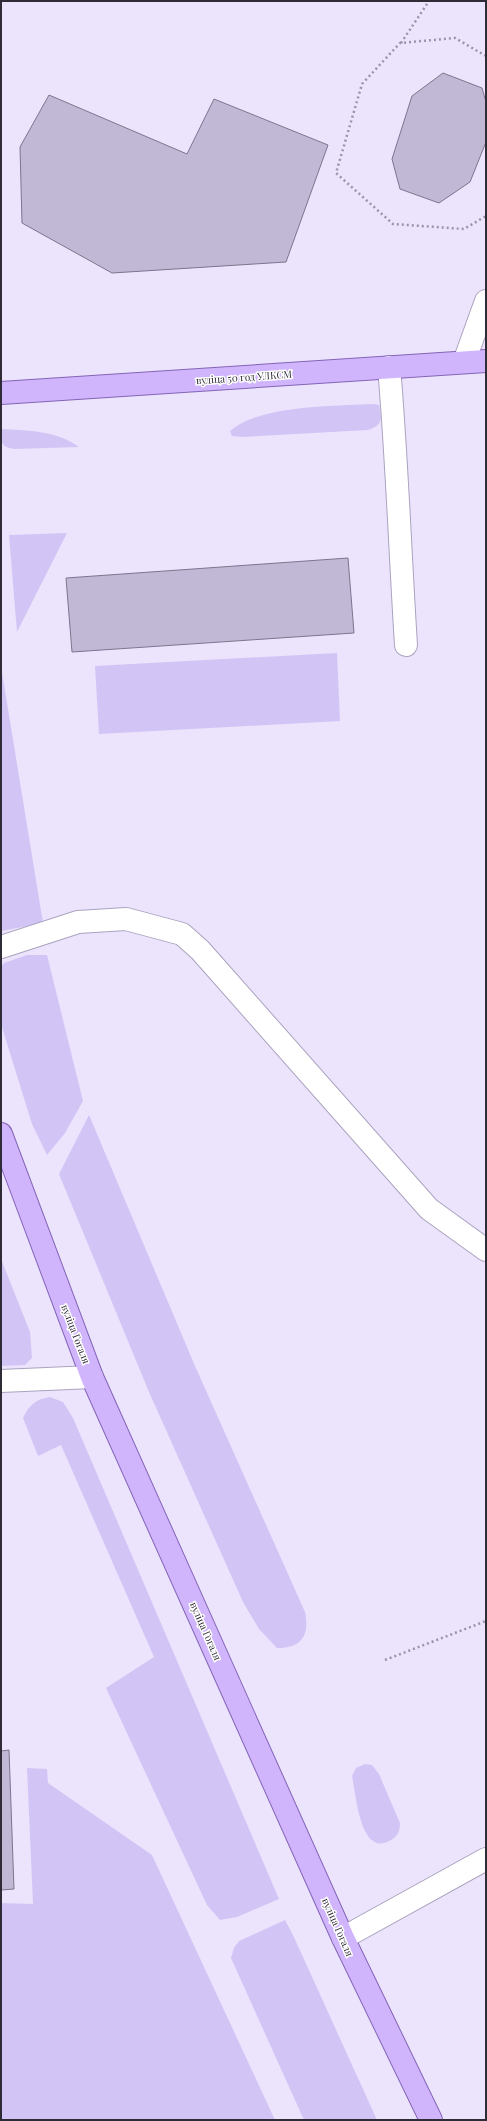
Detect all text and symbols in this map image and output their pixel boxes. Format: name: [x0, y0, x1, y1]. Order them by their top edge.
street label: вуліца 50 год УЛКСМ: [196, 367, 293, 387]
street label: вуліца Гогаля: [58, 1302, 94, 1366]
street label: вуліца Гогаля: [187, 1600, 225, 1663]
street label: вуліца Гогаля: [319, 1896, 357, 1959]

